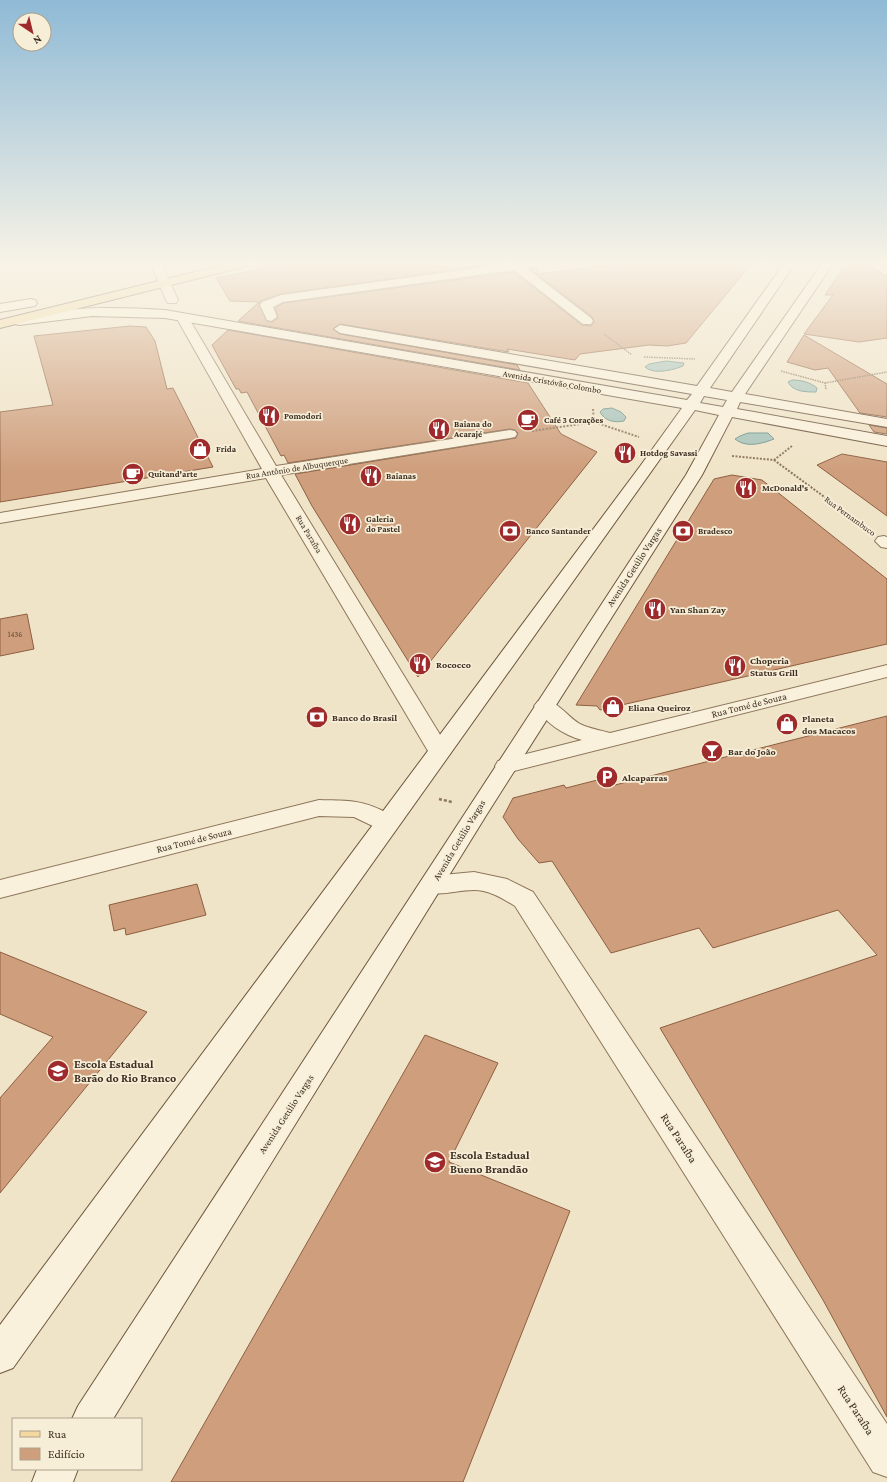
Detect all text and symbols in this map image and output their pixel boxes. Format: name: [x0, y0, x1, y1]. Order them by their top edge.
north arrow: [12, 12, 52, 52]
text: N: [31, 33, 44, 48]
street label: Avenida Cristóvão Colombo: [502, 368, 603, 396]
restaurant icon: Pomodori: [256, 403, 282, 429]
cafe icon: Café 3 Corações: [515, 407, 541, 433]
place label: Pomodori: [284, 411, 322, 421]
place label: Café 3 Corações: [544, 415, 603, 425]
restaurant icon: Baiana do Acarajé: [426, 416, 452, 442]
place label: Baiana do Acarajé: [453, 419, 492, 440]
shop icon: Frida: [187, 436, 213, 462]
restaurant icon: Hotdog Savassi: [612, 440, 638, 466]
place label: Frida: [216, 444, 237, 454]
place label: Hotdog Savassi: [640, 448, 698, 458]
street label: Rua Antônio de Albuquerque: [245, 455, 349, 481]
cafe icon: Quitand'arte: [120, 461, 146, 487]
restaurant icon: Baianas: [358, 463, 384, 489]
place label: Quitand'arte: [148, 469, 197, 479]
place label: Baianas: [386, 471, 416, 481]
restaurant icon: McDonald's: [733, 475, 759, 501]
place label: McDonald's: [762, 483, 808, 493]
street label: Rua Pernambuco: [822, 494, 878, 538]
restaurant icon: Galeria do Pastel: [337, 511, 363, 537]
street label: Rua Paraíba: [294, 513, 324, 555]
place label: Galeria do Pastel: [366, 514, 401, 534]
bank icon: Banco Santander: [497, 518, 523, 544]
bank icon: Bradesco: [670, 518, 696, 544]
street label: Avenida Getúlio Vargas: [604, 525, 664, 609]
place label: Banco Santander: [526, 526, 591, 536]
place label: Bradesco: [698, 526, 733, 536]
restaurant icon: Yan Shan Zay: [642, 596, 668, 622]
place label: Yan Shan Zay: [670, 604, 726, 615]
house number: 1436: [8, 630, 22, 639]
restaurant icon: Rococco: [407, 651, 433, 677]
restaurant icon: Choperia Status Grill: [722, 653, 748, 679]
place label: Choperia Status Grill: [750, 655, 798, 678]
place label: Rococco: [436, 659, 471, 670]
street label: Rua Tomé de Souza: [710, 690, 788, 720]
shop icon: Eliana Queiroz: [600, 694, 626, 720]
place label: Eliana Queiroz: [628, 702, 691, 713]
bank icon: Banco do Brasil: [304, 704, 330, 730]
shop icon: Planeta dos Macacos: [774, 711, 800, 737]
place label: Banco do Brasil: [332, 712, 397, 723]
place label: Planeta dos Macacos: [802, 713, 855, 736]
bar icon: Bar do João: [699, 738, 725, 764]
place label: Bar do João: [728, 746, 776, 757]
parking icon: Alcaparras: [594, 764, 620, 790]
place label: Alcaparras: [621, 772, 667, 783]
street label: Avenida Getúlio Vargas: [431, 798, 487, 882]
street label: Rua Tomé de Souza: [155, 825, 233, 855]
place label: Escola Estadual Barão do Rio Branco: [74, 1057, 176, 1085]
school or university icon: Escola Estadual Barão do Rio Branco: [45, 1058, 71, 1084]
street label: Avenida Getúlio Vargas: [256, 1072, 316, 1156]
street label: Rua Paraíba: [658, 1110, 701, 1166]
place label: Escola Estadual Bueno Brandão: [450, 1148, 530, 1176]
school or university icon: Escola Estadual Bueno Brandão: [422, 1149, 448, 1175]
street label: Rua Paraíba: [835, 1382, 878, 1438]
legend: [12, 1418, 142, 1470]
text: Rua: [48, 1427, 67, 1441]
text: Edifício: [48, 1447, 85, 1461]

